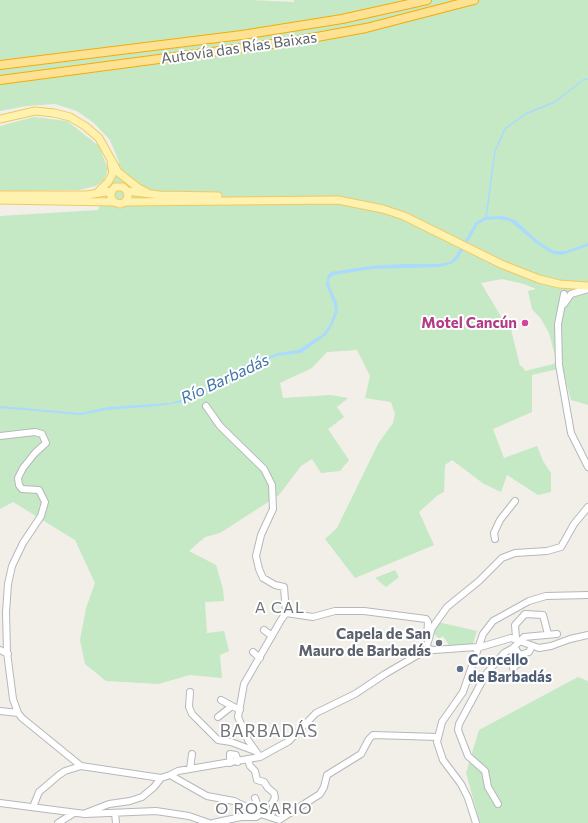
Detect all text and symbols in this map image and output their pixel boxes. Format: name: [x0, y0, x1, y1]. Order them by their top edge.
street label: Autovía das Rías Baixas: [160, 28, 318, 68]
place label: Motel Cancún: [421, 314, 517, 332]
marker: Motel Cancún: [520, 318, 530, 328]
water label: Río Barbadás: [178, 350, 272, 408]
district label: A CAL: [255, 598, 305, 618]
place label: Capela de San Mauro de Barbadás: [298, 625, 431, 660]
marker: Capela de San Mauro de Barbadás: [434, 638, 444, 648]
place label: Concello de Barbadás: [468, 651, 552, 686]
marker: Concello de Barbadás: [455, 664, 465, 674]
district label: BARBADÁS: [220, 721, 318, 741]
district label: O ROSARIO: [215, 799, 313, 819]

